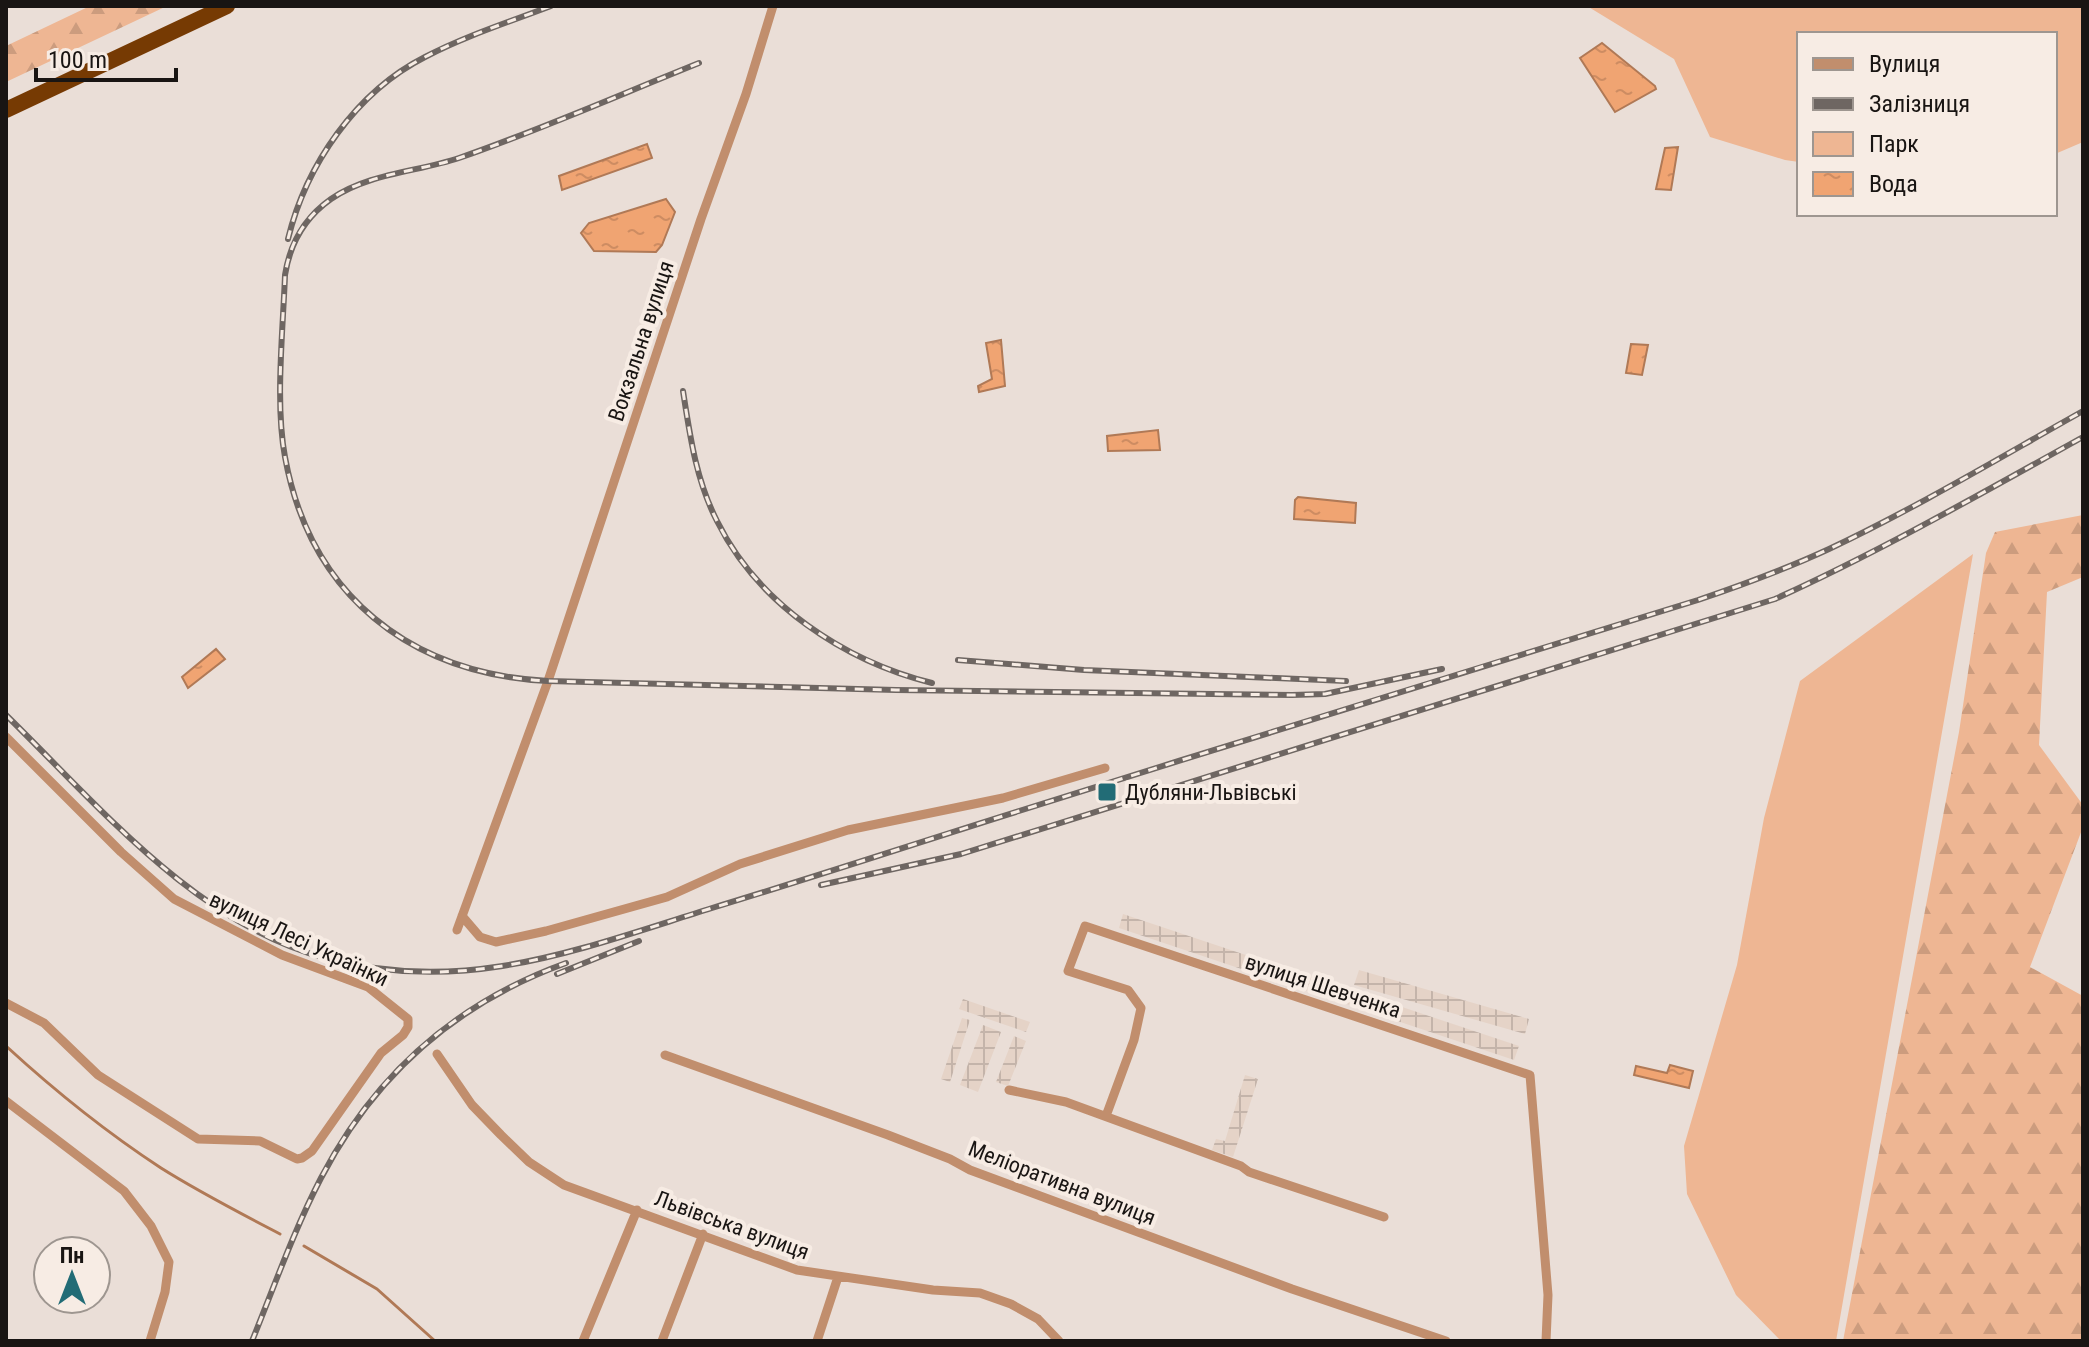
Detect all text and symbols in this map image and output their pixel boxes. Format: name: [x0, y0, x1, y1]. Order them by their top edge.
scale bar: [36, 32, 176, 82]
legend: [1797, 32, 2057, 216]
text: 100 m: [48, 46, 107, 74]
text: Вулиця: [1869, 50, 1940, 78]
text: Залізниця: [1869, 90, 1970, 118]
text: Парк: [1869, 130, 1919, 158]
text: Вода: [1869, 170, 1918, 198]
street label: Вокзальна вулиця: [603, 258, 679, 424]
place label: Дубляни-Львівські: [1125, 780, 1297, 805]
marker: Дубляни-Львівські: [1096, 781, 1118, 803]
street label: вулиця Лесі Українки: [206, 887, 392, 991]
street label: вулиця Шевченка: [1242, 949, 1404, 1023]
street label: Меліоративна вулиця: [965, 1136, 1159, 1230]
street label: Львівська вулиця: [651, 1185, 813, 1265]
north arrow: [32, 1235, 112, 1315]
text: Пн: [60, 1243, 84, 1268]

